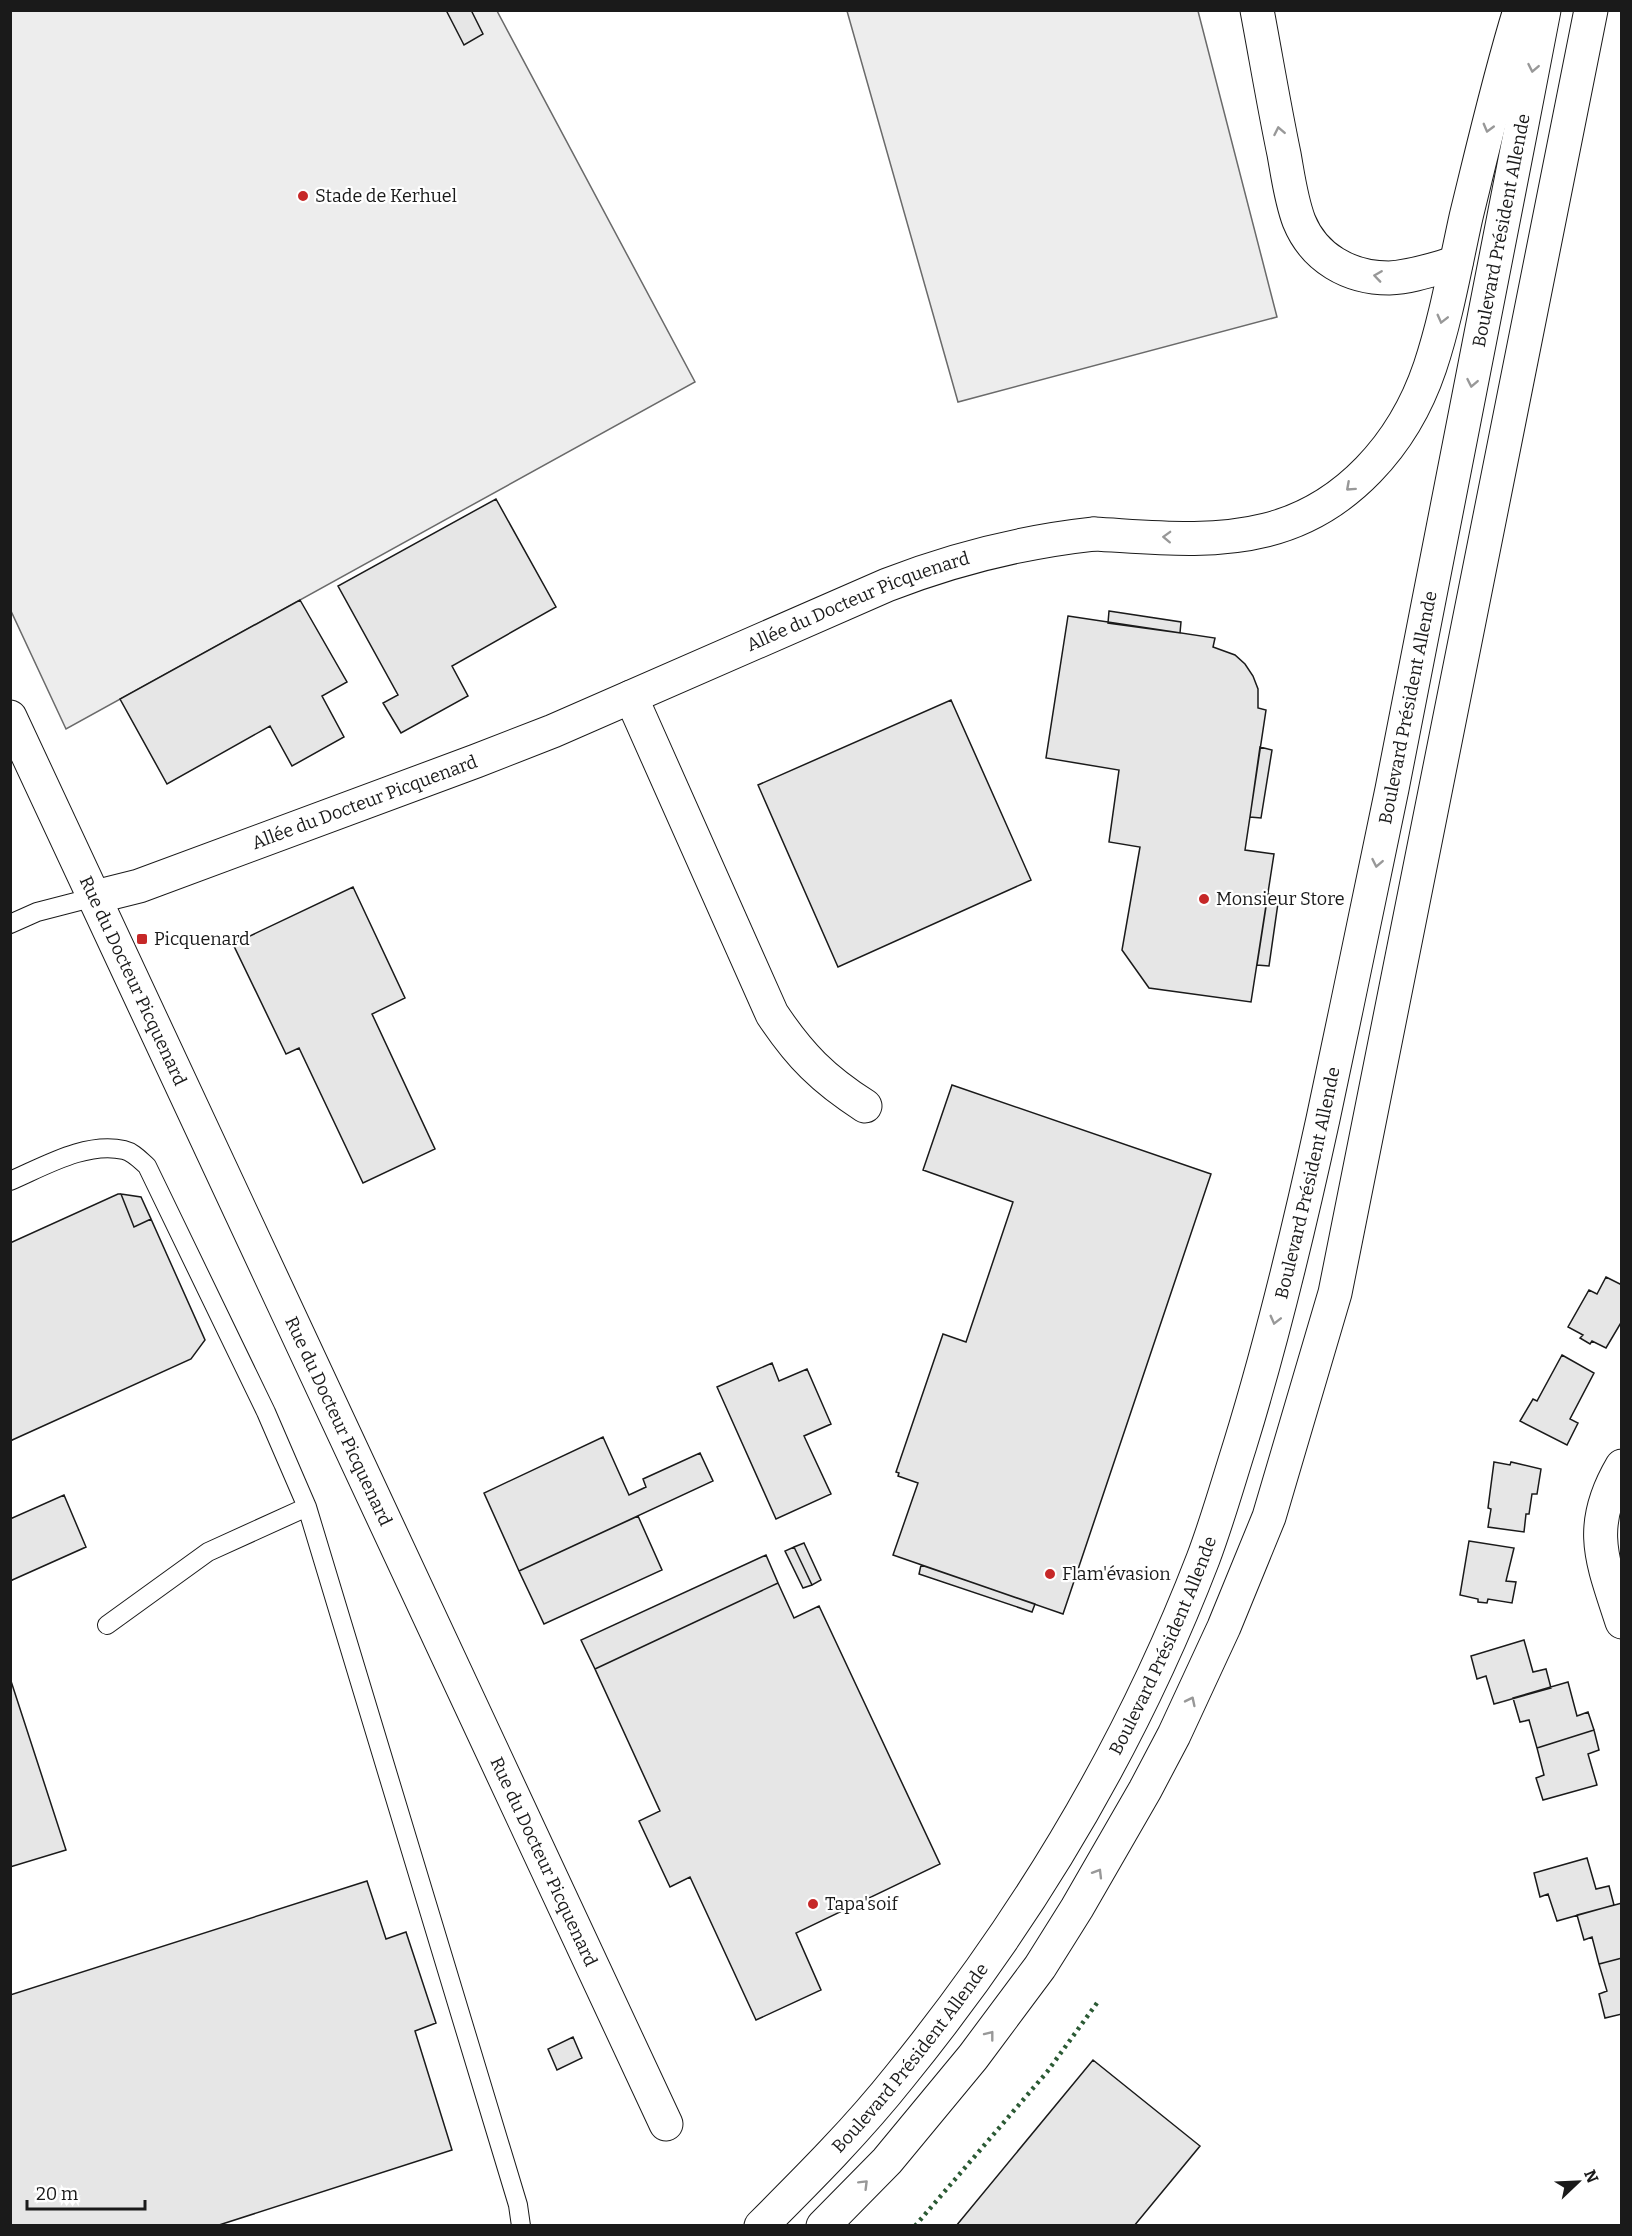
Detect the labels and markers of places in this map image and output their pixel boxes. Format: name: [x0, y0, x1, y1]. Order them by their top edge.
place label: Stade de Kerhuel: [315, 185, 457, 207]
marker: Stade de Kerhuel: [296, 189, 310, 203]
place label: Monsieur Store: [1216, 888, 1345, 910]
marker: Monsieur Store: [1197, 892, 1211, 906]
place label: Picquenard: [154, 928, 250, 950]
marker: Picquenard: [135, 932, 149, 946]
place label: Flam'évasion: [1062, 1563, 1171, 1585]
marker: Flam'évasion: [1043, 1567, 1057, 1581]
place label: Tapa'soif: [825, 1893, 900, 1915]
marker: Tapa'soif: [806, 1897, 820, 1911]

